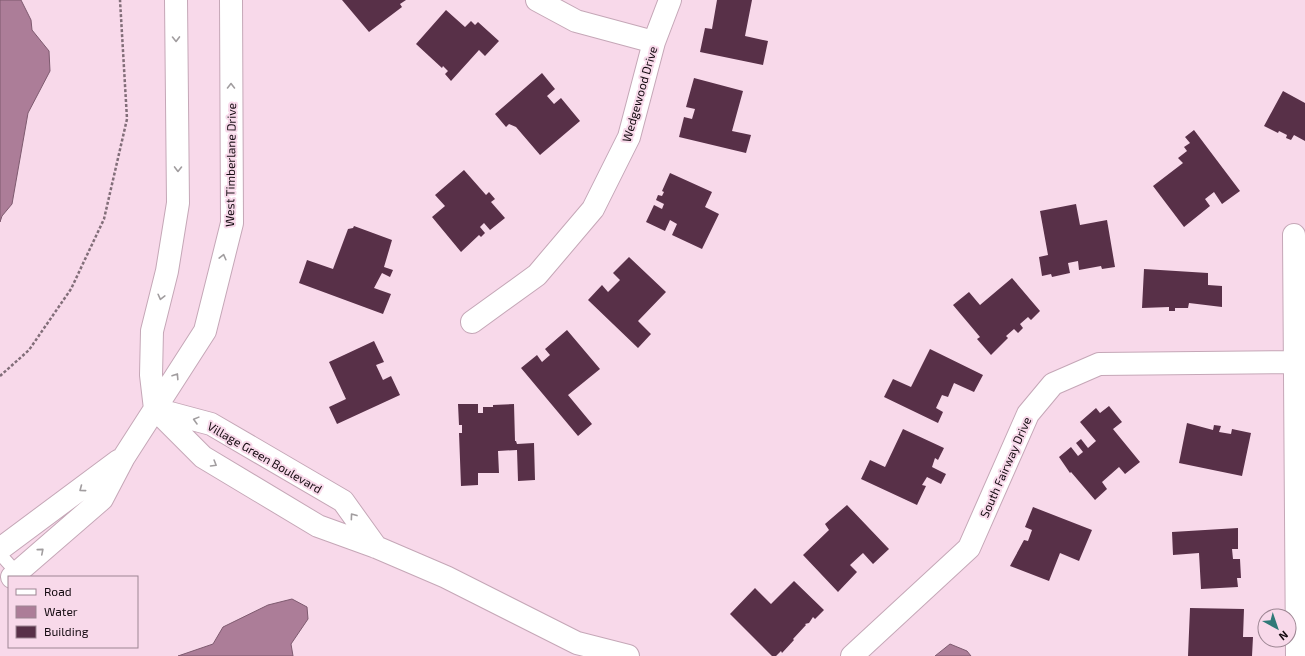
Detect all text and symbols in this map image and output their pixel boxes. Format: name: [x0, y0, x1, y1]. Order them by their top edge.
one-way arrow: [172, 36, 180, 42]
street label: Wedgewood Drive: [619, 44, 659, 144]
one-way arrow: [227, 83, 235, 89]
street label: West Timberlane Drive: [222, 103, 238, 227]
one-way arrow: [174, 166, 182, 172]
one-way arrow: [218, 254, 227, 261]
one-way arrow: [157, 294, 165, 301]
one-way arrow: [171, 373, 178, 380]
street label: South Fairway Drive: [976, 414, 1034, 520]
one-way arrow: [192, 416, 199, 425]
street label: Village Green Boulevard: [205, 418, 325, 496]
one-way arrow: [210, 459, 217, 466]
one-way arrow: [79, 484, 86, 491]
one-way arrow: [351, 513, 358, 520]
one-way arrow: [36, 549, 44, 556]
legend: [8, 576, 138, 648]
text: Road: [44, 584, 72, 598]
text: Water: [44, 604, 78, 618]
north arrow: [1257, 608, 1297, 648]
text: Building: [44, 624, 89, 638]
text: N: [1276, 629, 1291, 644]

